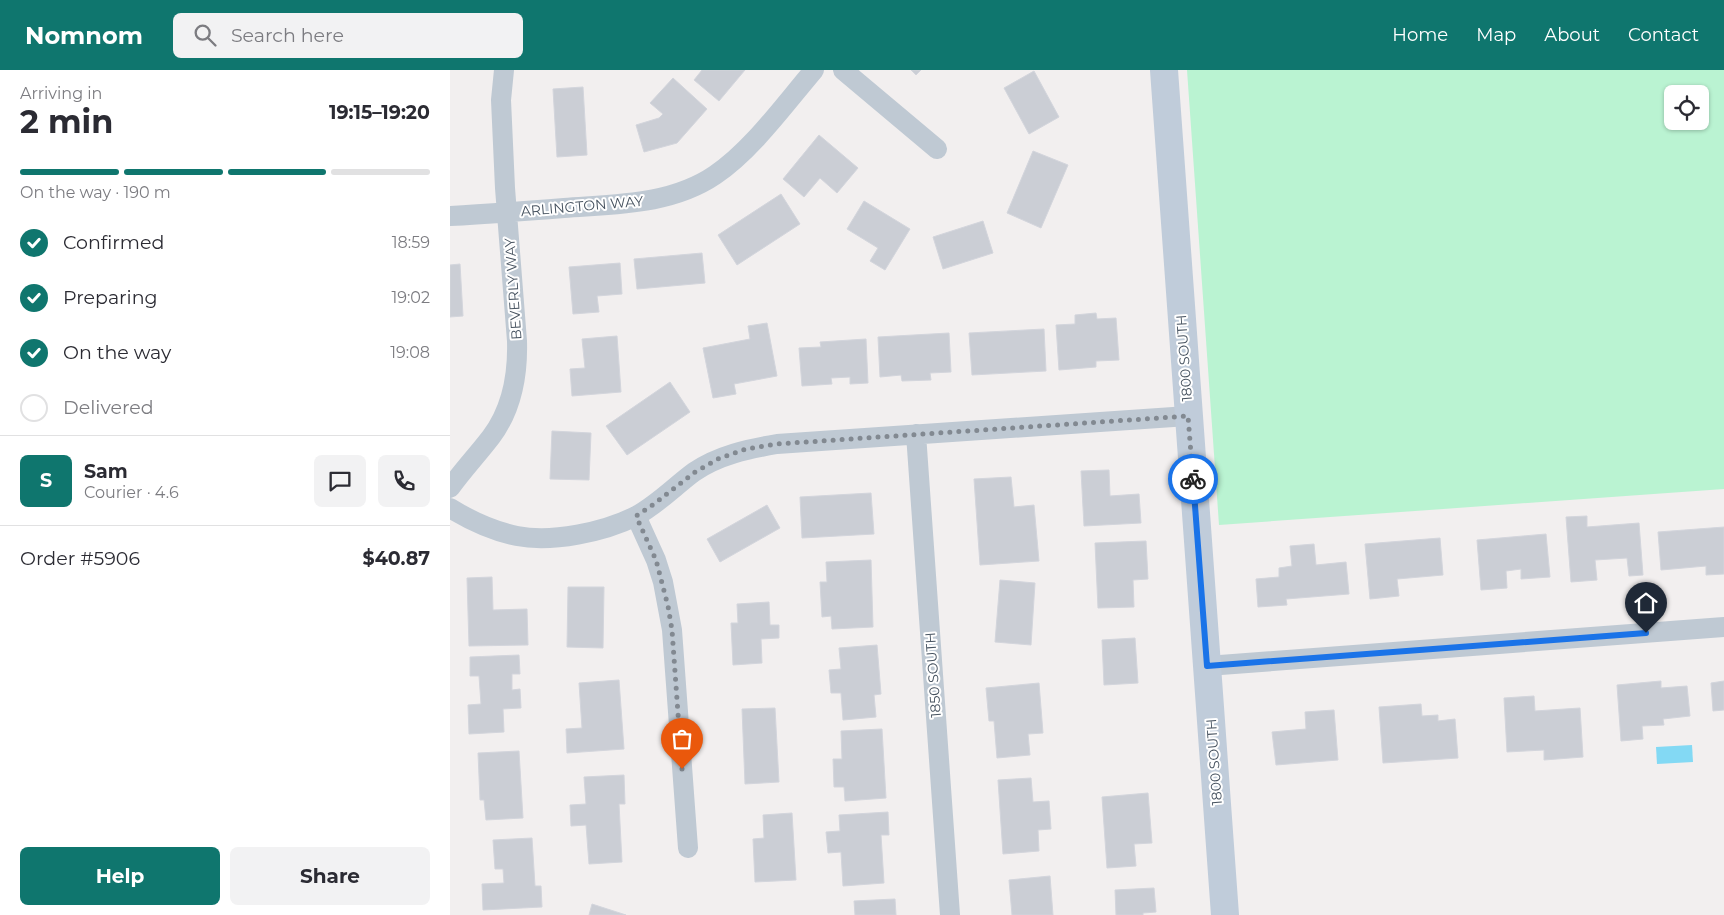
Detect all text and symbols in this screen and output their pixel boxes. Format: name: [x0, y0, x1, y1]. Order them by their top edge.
search box: [173, 13, 523, 58]
text: Nomnom: [25, 21, 143, 50]
icon: search: [191, 21, 219, 49]
text: Search here: [231, 24, 344, 47]
text: Home: [1392, 24, 1448, 46]
text: Map: [1476, 24, 1516, 46]
text: About: [1544, 24, 1600, 46]
text: Contact: [1628, 24, 1699, 46]
text: Arriving in: [20, 84, 102, 103]
map controls: [1664, 85, 1709, 130]
button: locate: [1664, 85, 1709, 130]
text: 19:15–19:20: [329, 101, 430, 124]
text: 2 min: [20, 102, 113, 141]
text: On the way · 190 m: [20, 183, 171, 202]
street label: ARLINGTON WAY: [520, 192, 644, 220]
icon: check: [20, 229, 48, 257]
text: Confirmed: [63, 231, 164, 254]
text: 18:59: [392, 233, 430, 252]
street label: BEVERLY WAY: [500, 237, 526, 340]
icon: check: [20, 284, 48, 312]
text: Preparing: [63, 286, 158, 309]
text: 19:02: [391, 288, 430, 307]
street label: 1800 SOUTH: [1172, 314, 1196, 402]
icon: check: [20, 339, 48, 367]
text: On the way: [63, 341, 171, 364]
text: 19:08: [390, 343, 430, 362]
text: Delivered: [63, 396, 154, 419]
courier: [1168, 454, 1218, 504]
button: chat: [314, 455, 366, 507]
button: phone: [378, 455, 430, 507]
text: Sam: [84, 460, 128, 483]
icon: bike: [1179, 465, 1207, 493]
text: S: [40, 469, 52, 492]
text: Courier · 4.6: [84, 483, 179, 502]
text: Order #5906: [20, 547, 140, 570]
text: $40.87: [362, 547, 430, 570]
pin: [1625, 582, 1667, 633]
icon: home: [1632, 589, 1660, 617]
street label: 1850 SOUTH: [921, 632, 945, 718]
pin: [661, 718, 703, 769]
street label: 1800 SOUTH: [1202, 718, 1226, 806]
icon: bag: [668, 725, 696, 753]
button: Help: [20, 847, 220, 905]
button: Share: [230, 847, 430, 905]

